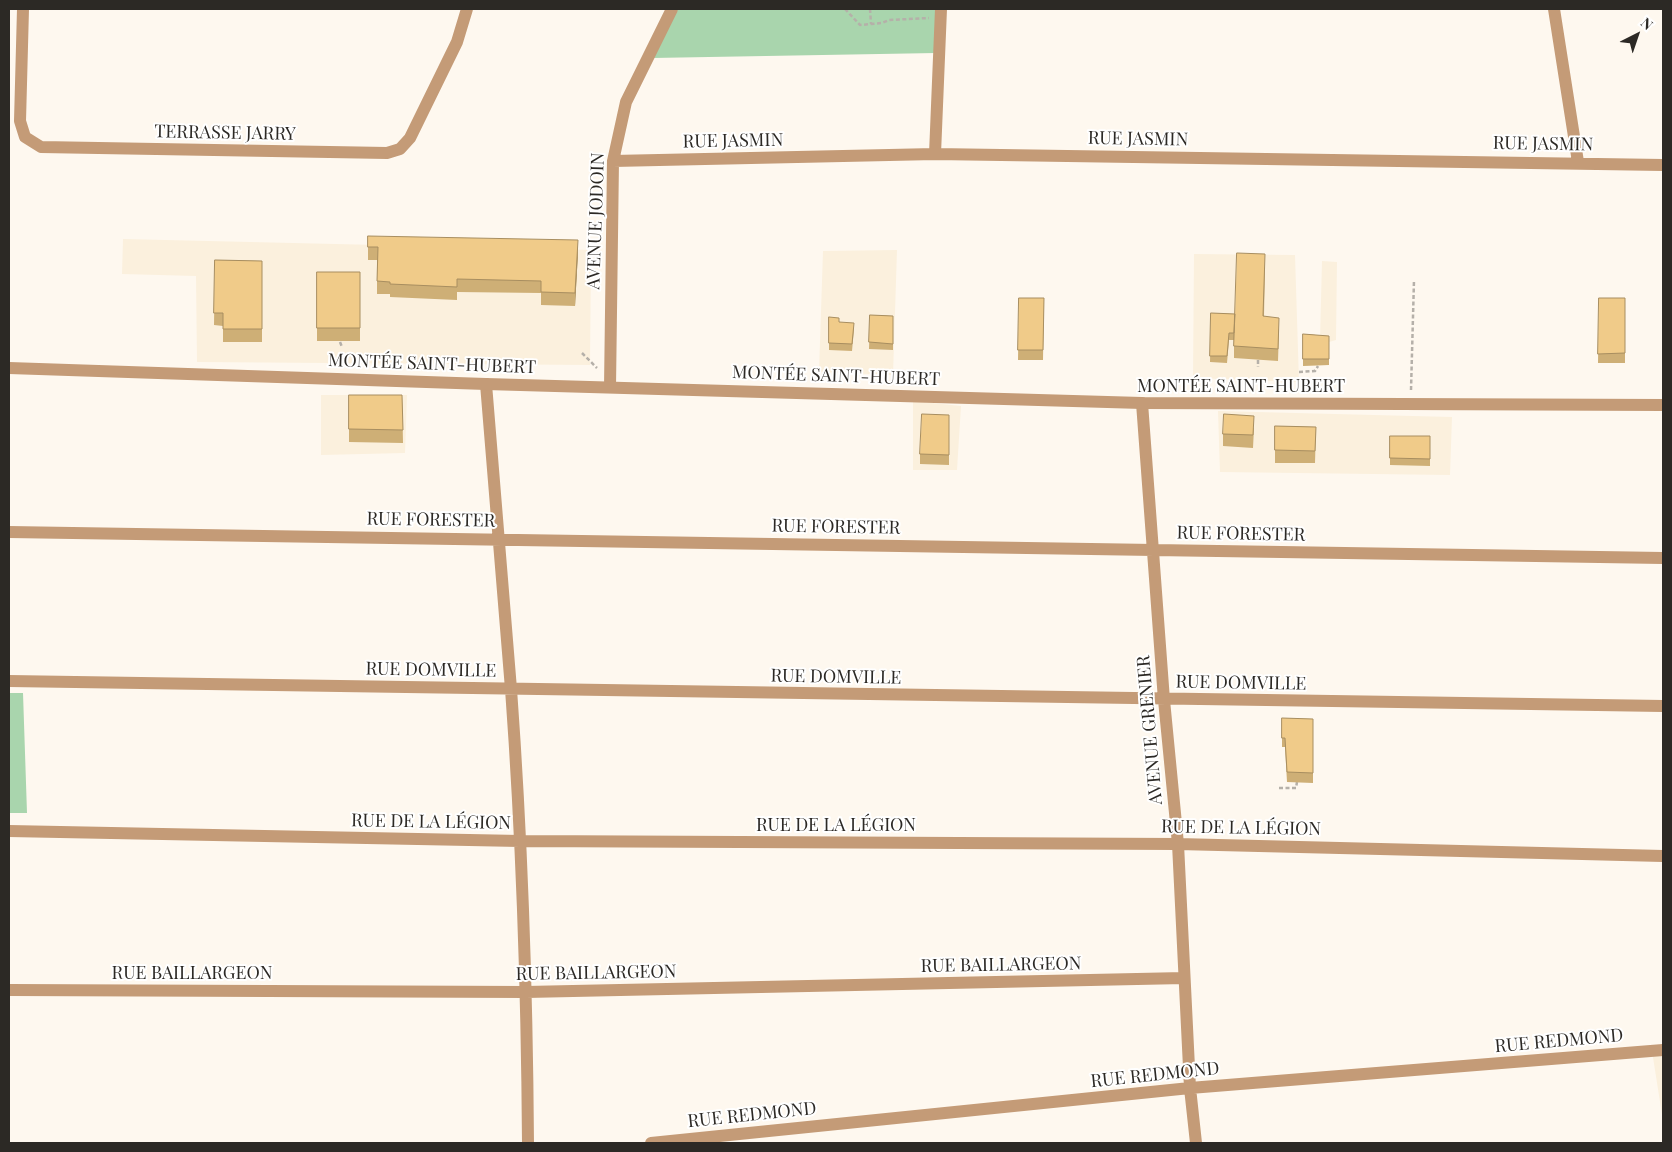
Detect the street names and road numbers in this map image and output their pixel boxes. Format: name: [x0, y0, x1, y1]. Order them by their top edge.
street label: TERRASSE JARRY: [154, 121, 296, 145]
street label: RUE JASMIN: [1088, 127, 1188, 151]
street label: RUE JASMIN: [683, 129, 783, 153]
street label: RUE JASMIN: [1493, 132, 1593, 156]
street label: AVENUE JODOIN: [583, 152, 609, 290]
street label: MONTÉE SAINT-HUBERT: [328, 350, 536, 378]
street label: MONTÉE SAINT-HUBERT: [732, 362, 940, 390]
street label: MONTÉE SAINT-HUBERT: [1137, 375, 1345, 397]
street label: RUE FORESTER: [366, 508, 496, 532]
street label: RUE FORESTER: [771, 515, 901, 539]
street label: RUE FORESTER: [1176, 522, 1306, 546]
street label: AVENUE GRENIER: [1133, 654, 1167, 806]
street label: RUE DOMVILLE: [365, 658, 497, 682]
street label: RUE DOMVILLE: [770, 665, 902, 689]
street label: RUE DOMVILLE: [1175, 671, 1307, 695]
street label: RUE DE LA LÉGION: [351, 810, 511, 834]
street label: RUE DE LA LÉGION: [756, 814, 916, 836]
street label: RUE DE LA LÉGION: [1161, 816, 1321, 840]
street label: RUE BAILLARGEON: [920, 953, 1082, 977]
street label: RUE BAILLARGEON: [515, 961, 677, 985]
street label: RUE BAILLARGEON: [112, 962, 272, 984]
street label: RUE REDMOND: [1494, 1025, 1624, 1057]
street label: RUE REDMOND: [1090, 1058, 1220, 1092]
street label: RUE REDMOND: [687, 1098, 817, 1132]

